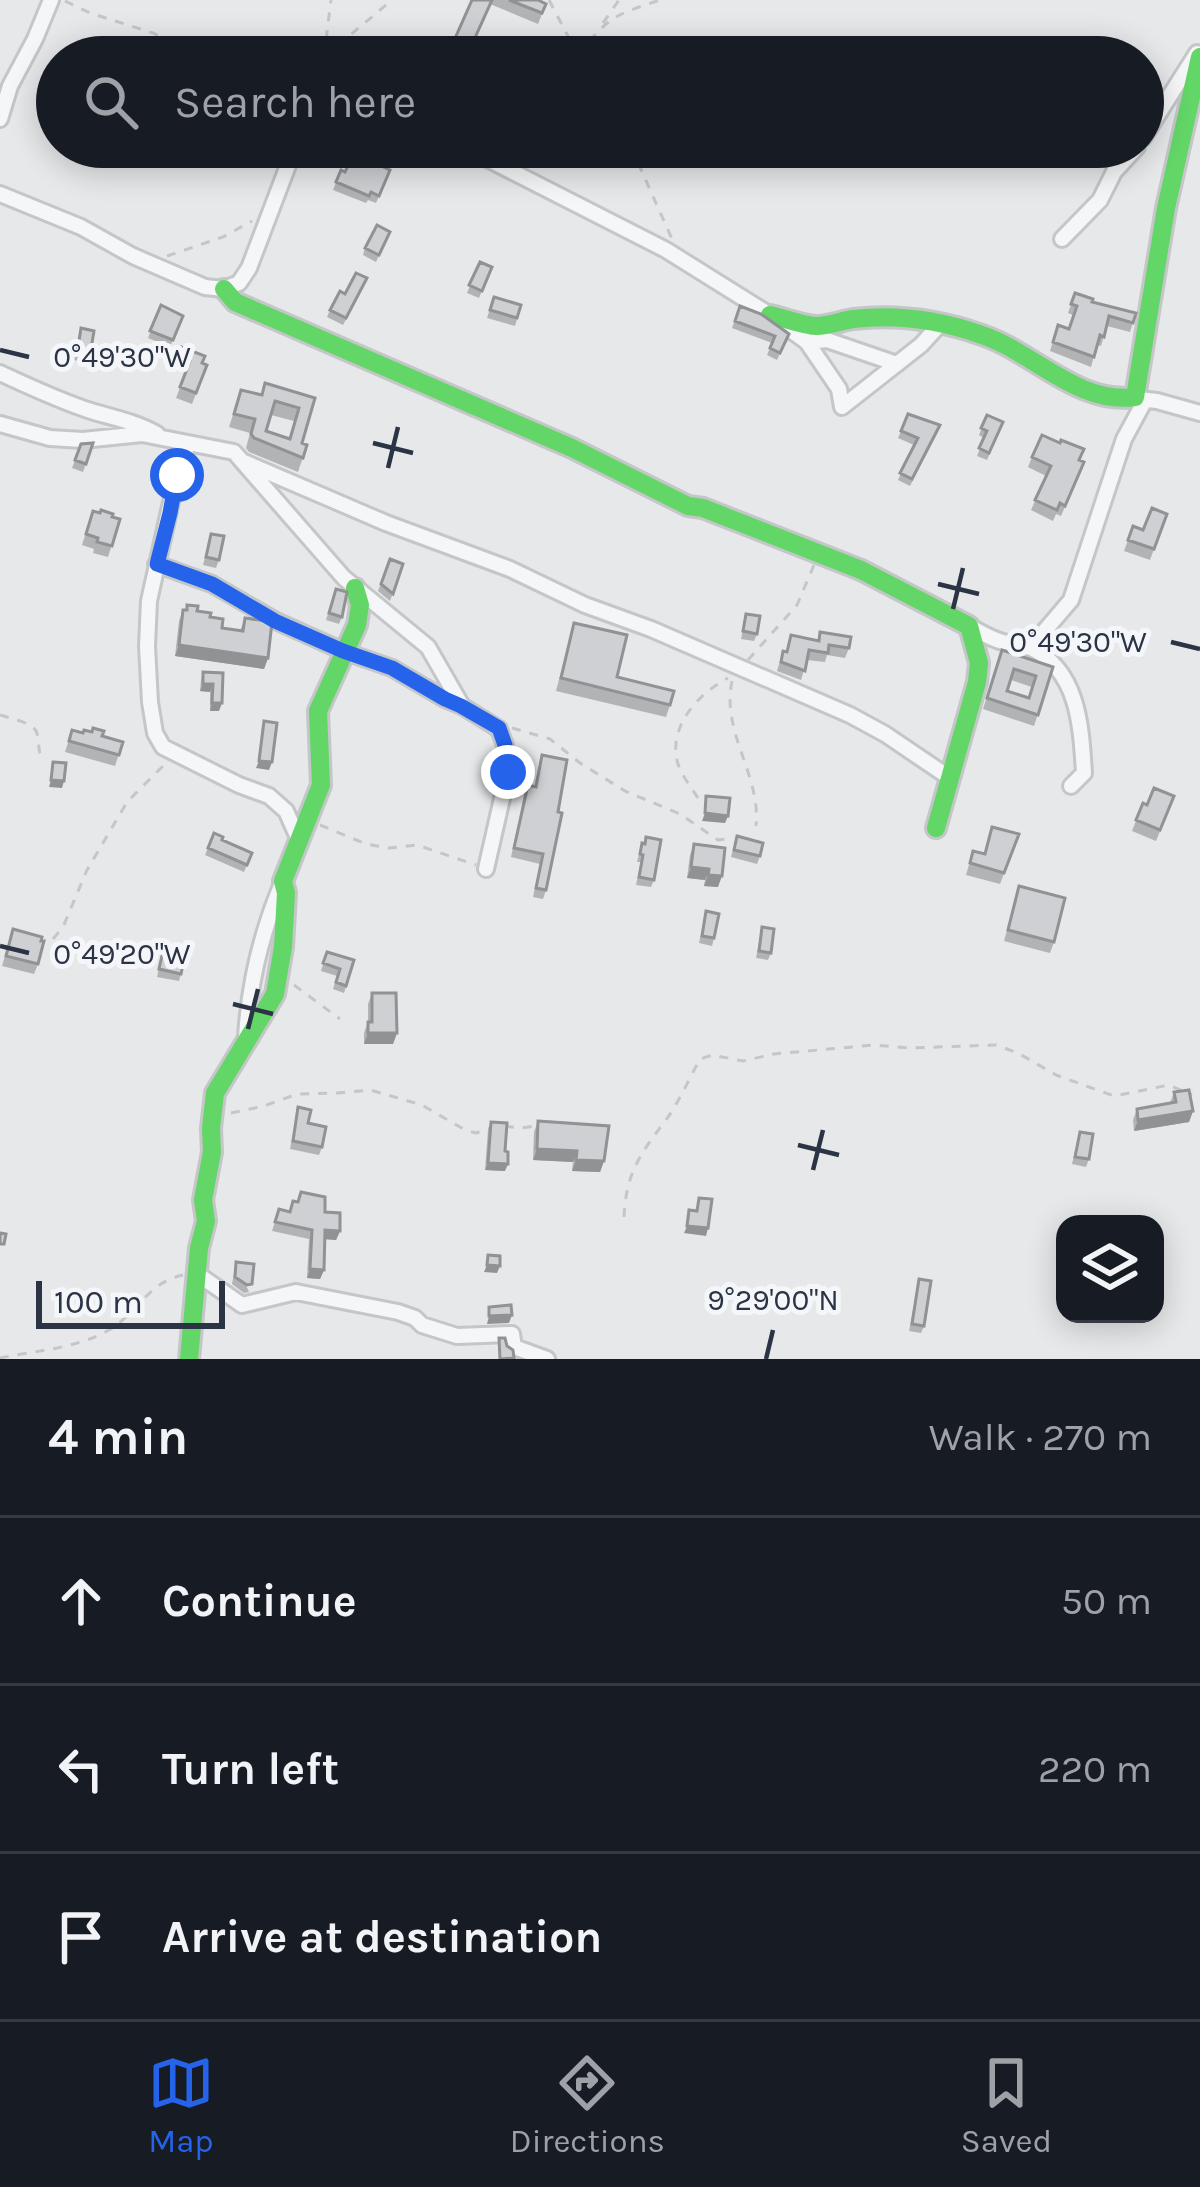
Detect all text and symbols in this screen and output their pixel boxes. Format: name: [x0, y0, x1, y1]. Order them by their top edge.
search box: [36, 36, 1164, 168]
icon: search: [78, 69, 144, 135]
text: Search here: [174, 76, 416, 128]
text: 0°49'30"W: [53, 339, 191, 375]
route start: [150, 448, 204, 502]
text: 0°49'30"W: [1009, 624, 1147, 660]
route end: [481, 745, 535, 799]
text: 0°49'20"W: [53, 936, 191, 972]
map controls: [1056, 1215, 1164, 1323]
button: layers: [1056, 1215, 1164, 1323]
scale bar: [36, 1275, 225, 1328]
text: 9°29'00"N: [707, 1282, 839, 1318]
text: 100 m: [54, 1283, 143, 1321]
text: 4 min: [48, 1407, 188, 1467]
text: Walk · 270 m: [929, 1414, 1152, 1460]
icon: ahead: [48, 1568, 114, 1634]
text: Continue: [162, 1575, 357, 1627]
text: 50 m: [1061, 1578, 1152, 1624]
icon: left: [48, 1736, 114, 1802]
text: Turn left: [162, 1743, 339, 1795]
text: 220 m: [1038, 1746, 1152, 1792]
icon: arrive: [48, 1904, 114, 1970]
text: Arrive at destination: [162, 1911, 602, 1963]
tab: Map: [148, 2050, 214, 2160]
tab: Directions: [510, 2050, 665, 2160]
tab: Saved: [961, 2050, 1052, 2160]

